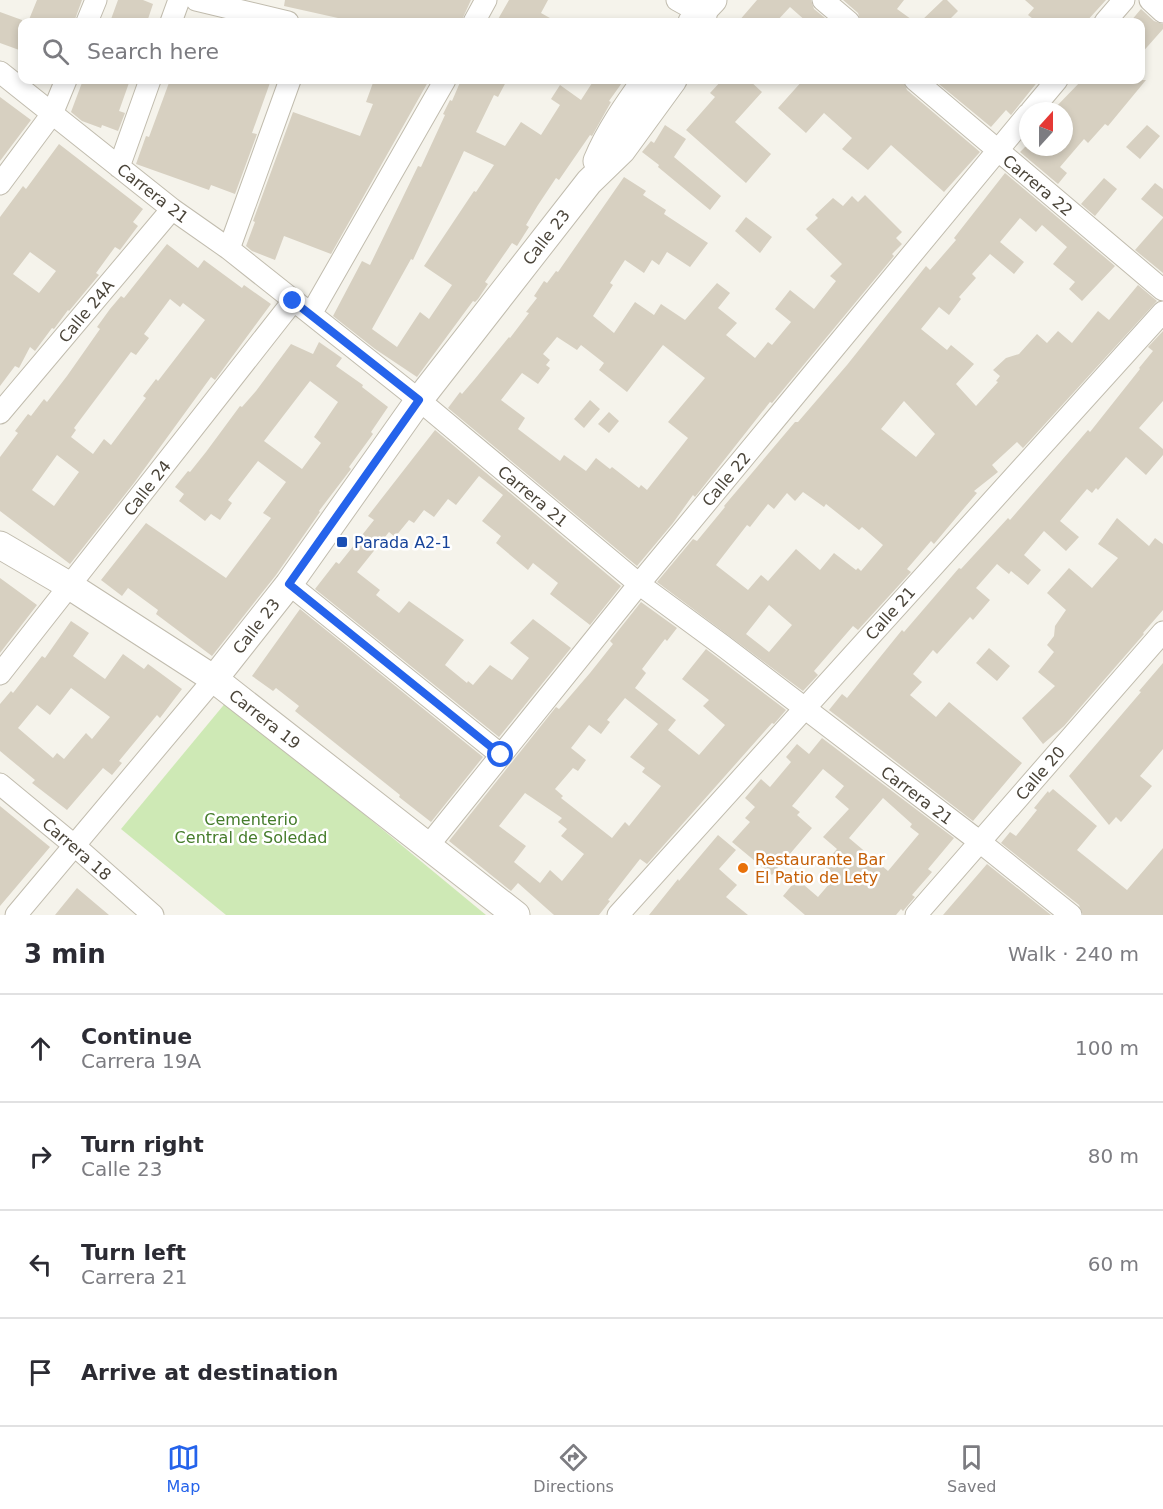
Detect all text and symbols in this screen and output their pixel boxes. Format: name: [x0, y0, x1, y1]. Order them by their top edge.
search box: [18, 18, 1145, 84]
icon: search: [39, 35, 72, 68]
text: Search here: [87, 39, 219, 64]
north arrow: [1019, 102, 1073, 156]
street label: Carrera 22: [999, 151, 1076, 220]
street label: Carrera 21: [113, 160, 192, 227]
street label: Calle 23: [519, 206, 574, 269]
street label: Calle 24A: [55, 276, 118, 347]
route end: [279, 287, 305, 313]
street label: Calle 22: [698, 448, 755, 510]
street label: Calle 24: [120, 457, 175, 520]
street label: Carrera 21: [494, 462, 571, 531]
place label: Parada A2-1: [354, 533, 451, 552]
marker: Parada A2-1: [335, 535, 349, 549]
street label: Calle 21: [862, 583, 919, 644]
street label: Calle 23: [229, 595, 284, 658]
street label: Carrera 19: [225, 686, 304, 753]
route start: [487, 741, 513, 767]
street label: Calle 20: [1012, 743, 1069, 804]
street label: Carrera 21: [877, 762, 956, 829]
park label: Cementerio Central de Soledad: [175, 810, 327, 847]
street label: Carrera 18: [38, 814, 115, 884]
place label: Restaurante Bar El Patio de Lety: [755, 850, 885, 887]
marker: Restaurante Bar El Patio de Lety: [736, 861, 750, 875]
text: 3 min: [24, 939, 106, 969]
text: Walk · 240 m: [1008, 942, 1139, 966]
text: Continue: [81, 1024, 192, 1049]
icon: ahead: [24, 1032, 57, 1065]
text: 100 m: [1075, 1036, 1139, 1060]
text: Carrera 19A: [81, 1049, 201, 1073]
text: Turn right: [81, 1132, 204, 1157]
icon: right: [24, 1140, 57, 1173]
text: 80 m: [1088, 1144, 1139, 1168]
text: Calle 23: [81, 1157, 162, 1181]
text: Turn left: [81, 1240, 186, 1265]
icon: left: [24, 1248, 57, 1281]
text: 60 m: [1088, 1252, 1139, 1276]
text: Carrera 21: [81, 1265, 187, 1289]
icon: arrive: [24, 1356, 57, 1389]
text: Arrive at destination: [81, 1360, 338, 1385]
tab: Map: [167, 1441, 200, 1496]
tab: Directions: [533, 1441, 614, 1496]
tab: Saved: [947, 1441, 996, 1496]

